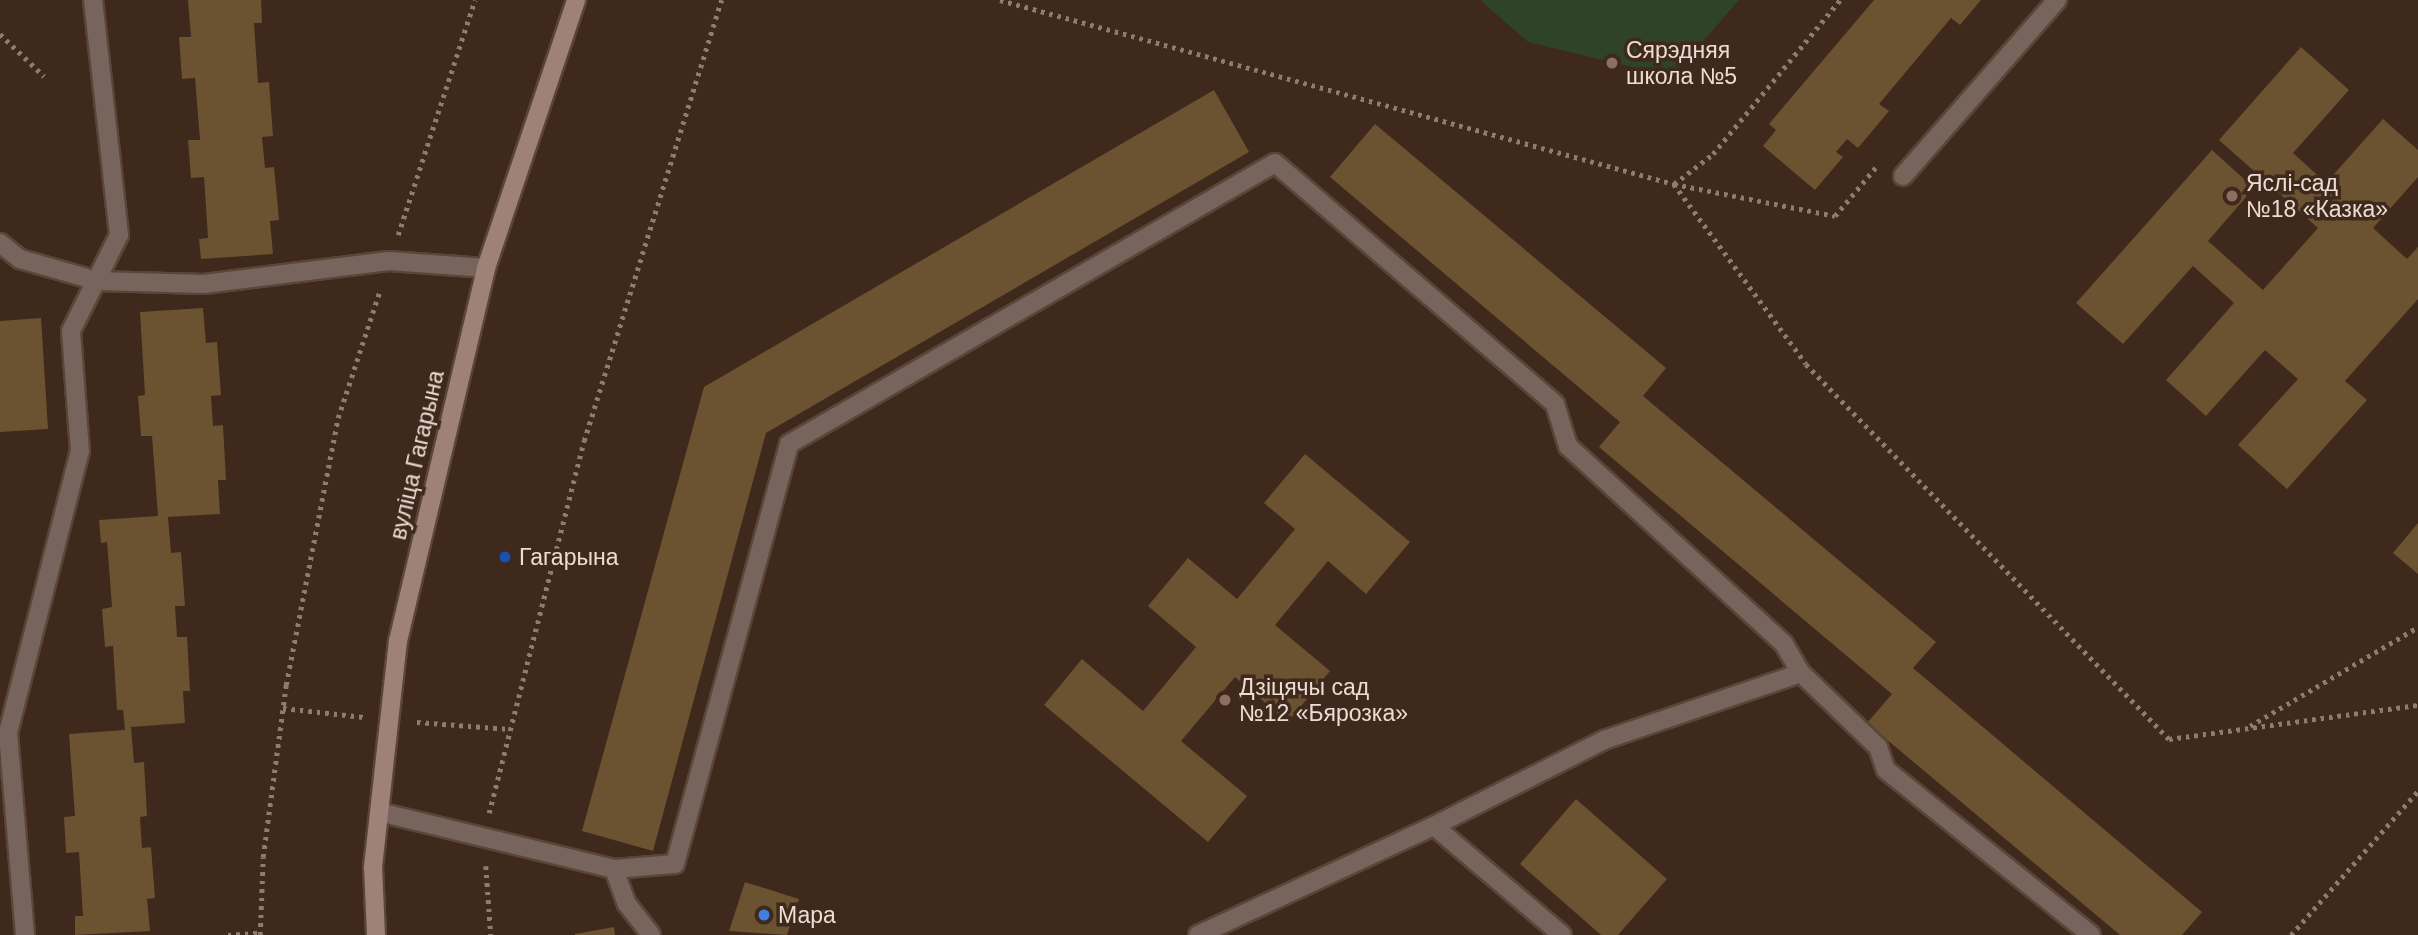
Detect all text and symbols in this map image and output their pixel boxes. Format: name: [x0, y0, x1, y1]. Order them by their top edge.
place label: Сярэдняя школа №5: [1626, 36, 1737, 90]
marker: Сярэдняя школа №5: [1604, 55, 1620, 71]
place label: Яслі-сад №18 «Казка»: [2246, 169, 2388, 223]
marker: Яслі-сад №18 «Казка»: [2224, 188, 2240, 204]
street label: вуліца Гагарына: [384, 368, 450, 542]
place label: Гагарына: [519, 543, 618, 571]
marker: Гагарына: [497, 549, 513, 565]
place label: Дзіцячы сад №12 «Бярозка»: [1239, 673, 1408, 727]
marker: Дзіцячы сад №12 «Бярозка»: [1217, 692, 1233, 708]
place label: Мара: [778, 901, 836, 929]
marker: Мара: [756, 907, 772, 923]

